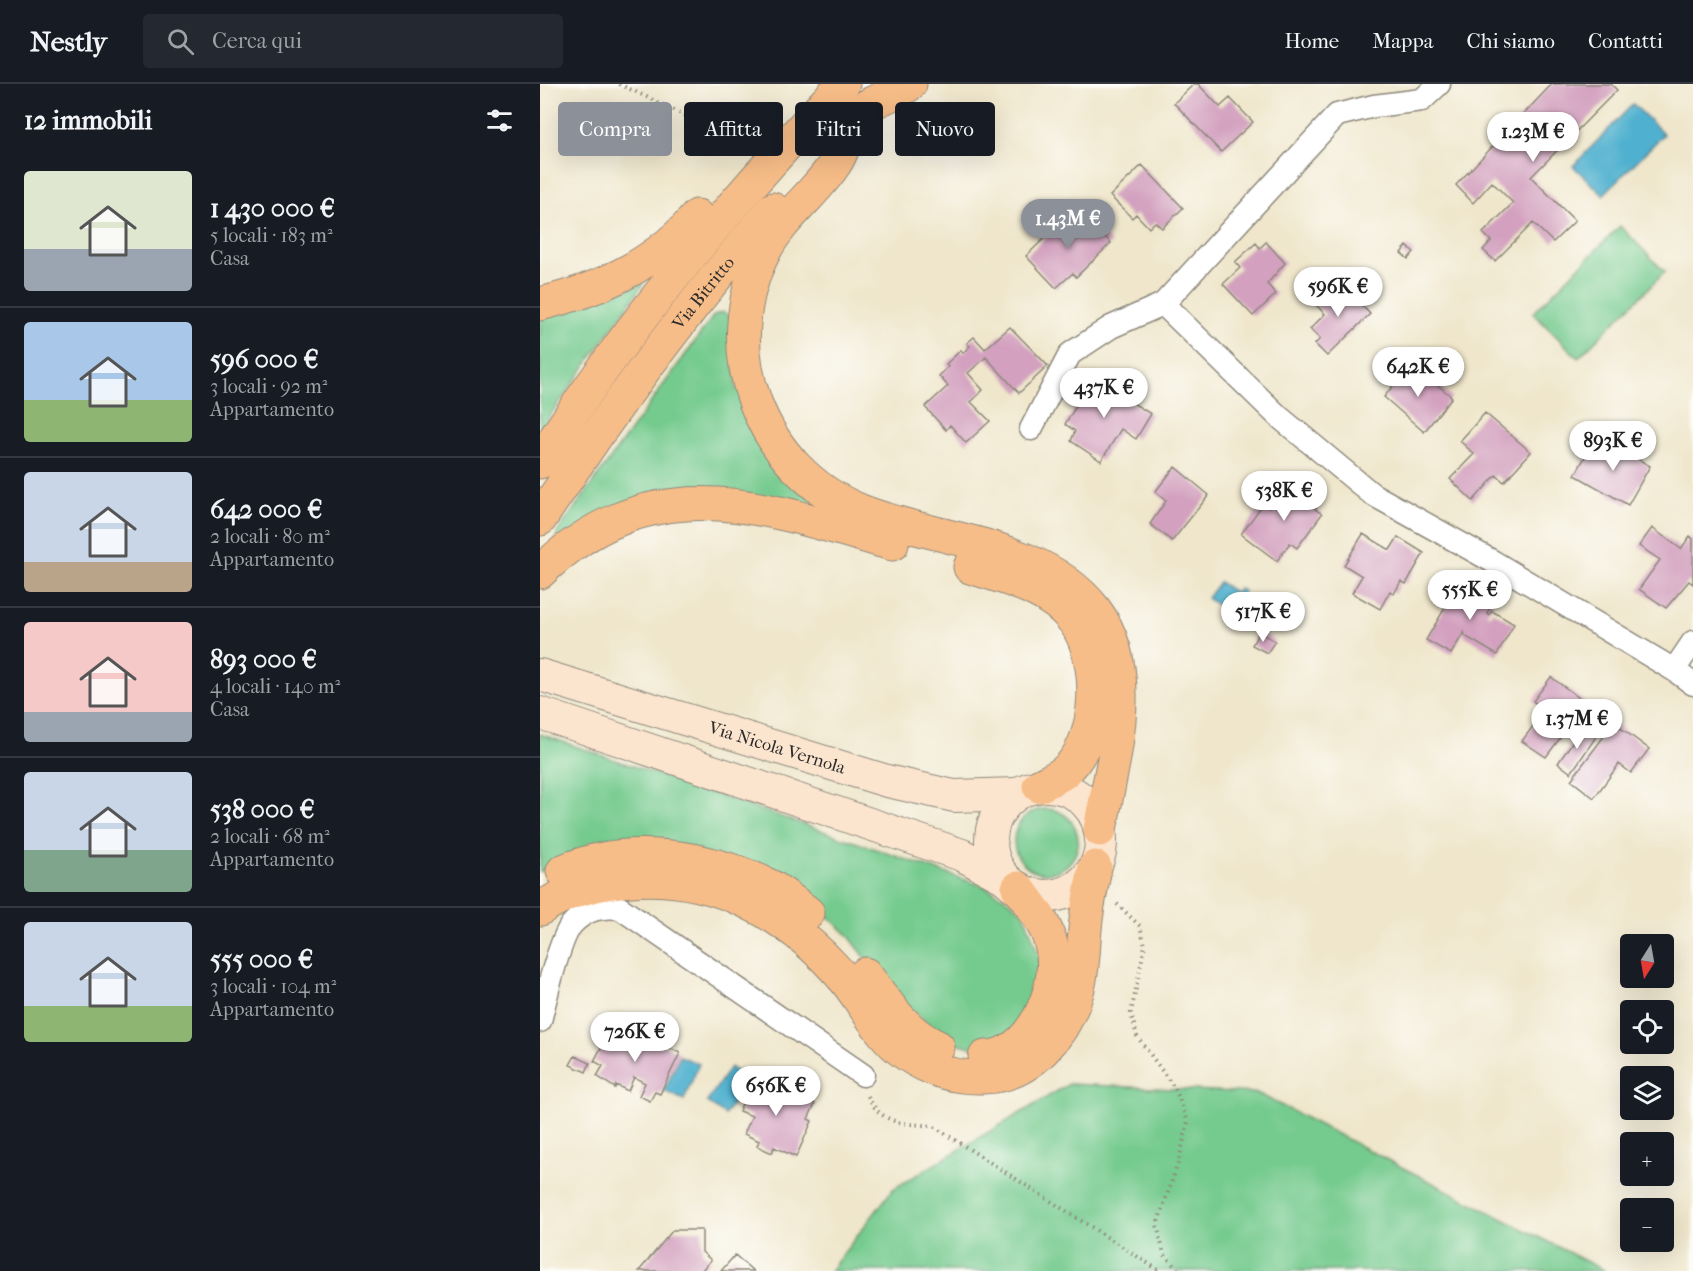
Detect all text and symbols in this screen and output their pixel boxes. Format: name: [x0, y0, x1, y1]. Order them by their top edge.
search box: [143, 14, 563, 68]
text: Nestly: [30, 25, 107, 58]
icon: search: [164, 25, 197, 58]
text: Cerca qui: [212, 28, 302, 54]
text: Home: [1285, 29, 1339, 53]
text: Mappa: [1372, 29, 1434, 53]
text: Chi siamo: [1467, 29, 1555, 53]
text: Contatti: [1588, 29, 1663, 53]
chip: Compra: [558, 102, 672, 156]
chip: Affitta: [684, 102, 783, 156]
chip: Filtri: [795, 102, 883, 156]
chip: Nuovo: [895, 102, 995, 156]
icon: filters: [483, 104, 516, 137]
text: 12 immobili: [24, 105, 152, 136]
pin: 1.23M €: [1478, 112, 1588, 163]
text: 1.23M €: [1501, 120, 1565, 143]
text: 1 430 000 €: [210, 193, 335, 224]
icon: home: [72, 195, 144, 267]
pin: 1.43M €: [1013, 199, 1123, 250]
text: 1.43M €: [1035, 207, 1101, 230]
text: 5 locali · 183 m²: [210, 224, 333, 247]
text: Casa: [210, 247, 249, 270]
street label: Via Bitritto: [668, 253, 739, 335]
pin: 596K €: [1289, 267, 1387, 318]
text: 596K €: [1308, 275, 1368, 298]
text: 596 000 €: [210, 344, 319, 375]
icon: home: [72, 346, 144, 418]
pin: 642K €: [1369, 347, 1467, 398]
text: 642K €: [1386, 355, 1450, 378]
pin: 437K €: [1055, 368, 1153, 419]
text: 3 locali · 92 m²: [210, 375, 327, 398]
text: 437K €: [1074, 376, 1134, 399]
text: Appartamento: [210, 398, 334, 421]
pin: 893K €: [1564, 421, 1662, 472]
text: 893K €: [1583, 429, 1643, 452]
pin: 538K €: [1235, 471, 1333, 522]
text: 538K €: [1255, 479, 1313, 502]
text: 642 000 €: [210, 494, 322, 525]
icon: home: [72, 496, 144, 568]
text: 2 locali · 80 m²: [210, 525, 330, 548]
text: Appartamento: [210, 548, 334, 571]
pin: 555K €: [1421, 570, 1519, 621]
text: 555K €: [1442, 578, 1498, 601]
pin: 517K €: [1214, 592, 1312, 643]
text: 517K €: [1235, 600, 1291, 623]
text: 893 000 €: [210, 644, 317, 675]
icon: home: [72, 646, 144, 718]
text: 4 locali · 140 m²: [210, 675, 340, 698]
text: Casa: [210, 698, 249, 721]
pin: 1.37M €: [1522, 699, 1632, 750]
text: 1.37M €: [1545, 707, 1609, 730]
street label: Via Nicola Vernola: [705, 717, 849, 779]
text: 538 000 €: [210, 794, 315, 825]
icon: home: [72, 796, 144, 868]
text: 2 locali · 68 m²: [210, 825, 330, 848]
text: Appartamento: [210, 848, 334, 871]
north arrow: [1620, 934, 1674, 988]
map controls: [1620, 934, 1674, 1252]
text: 555 000 €: [210, 944, 313, 975]
icon: home: [72, 946, 144, 1018]
text: 3 locali · 104 m²: [210, 975, 336, 998]
text: Appartamento: [210, 998, 334, 1021]
button: locate: [1620, 1000, 1674, 1054]
pin: 726K €: [586, 1012, 684, 1063]
text: 726K €: [604, 1020, 666, 1043]
pin: 656K €: [727, 1066, 825, 1117]
button: layers: [1620, 1066, 1674, 1120]
text: 656K €: [745, 1074, 807, 1097]
button: +: [1620, 1132, 1674, 1186]
button: −: [1620, 1198, 1674, 1252]

